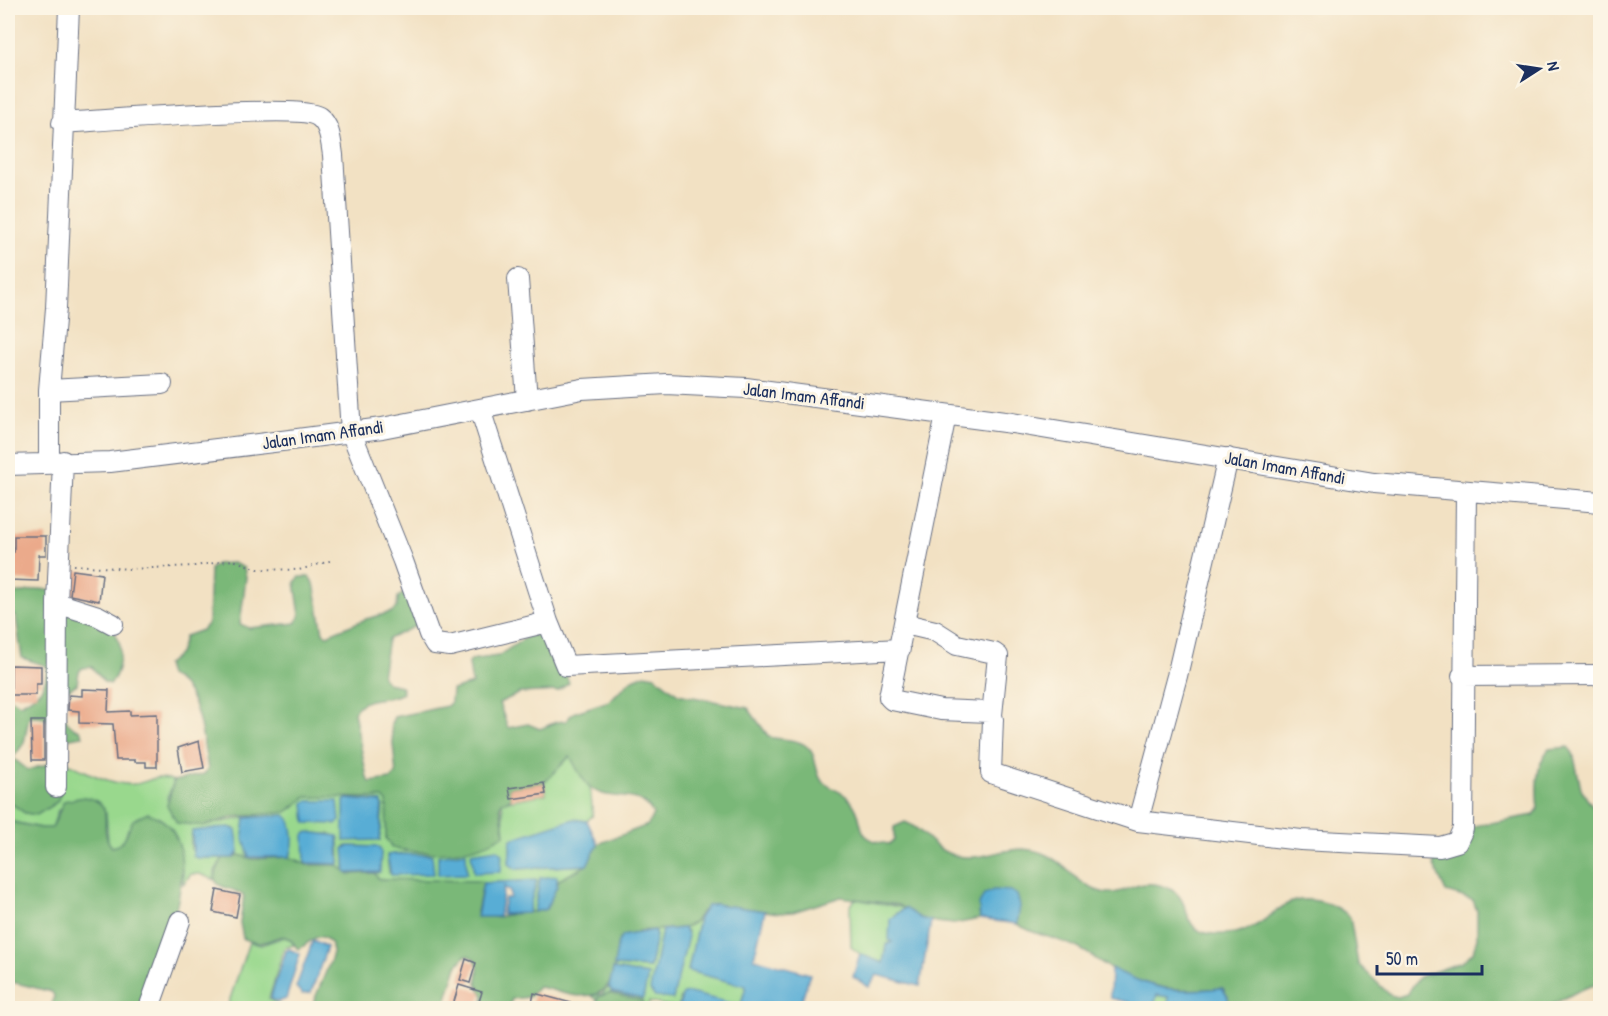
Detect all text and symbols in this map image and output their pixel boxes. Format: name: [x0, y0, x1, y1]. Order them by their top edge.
north arrow: [1509, 39, 1569, 99]
text: N: [1542, 59, 1565, 73]
street label: Jalan Imam Affandi: [742, 376, 866, 415]
street label: Jalan Imam Affandi: [261, 414, 385, 455]
street label: Jalan Imam Affandi: [1223, 445, 1347, 490]
scale bar: [1377, 938, 1482, 976]
text: 50 m: [1386, 946, 1418, 971]

